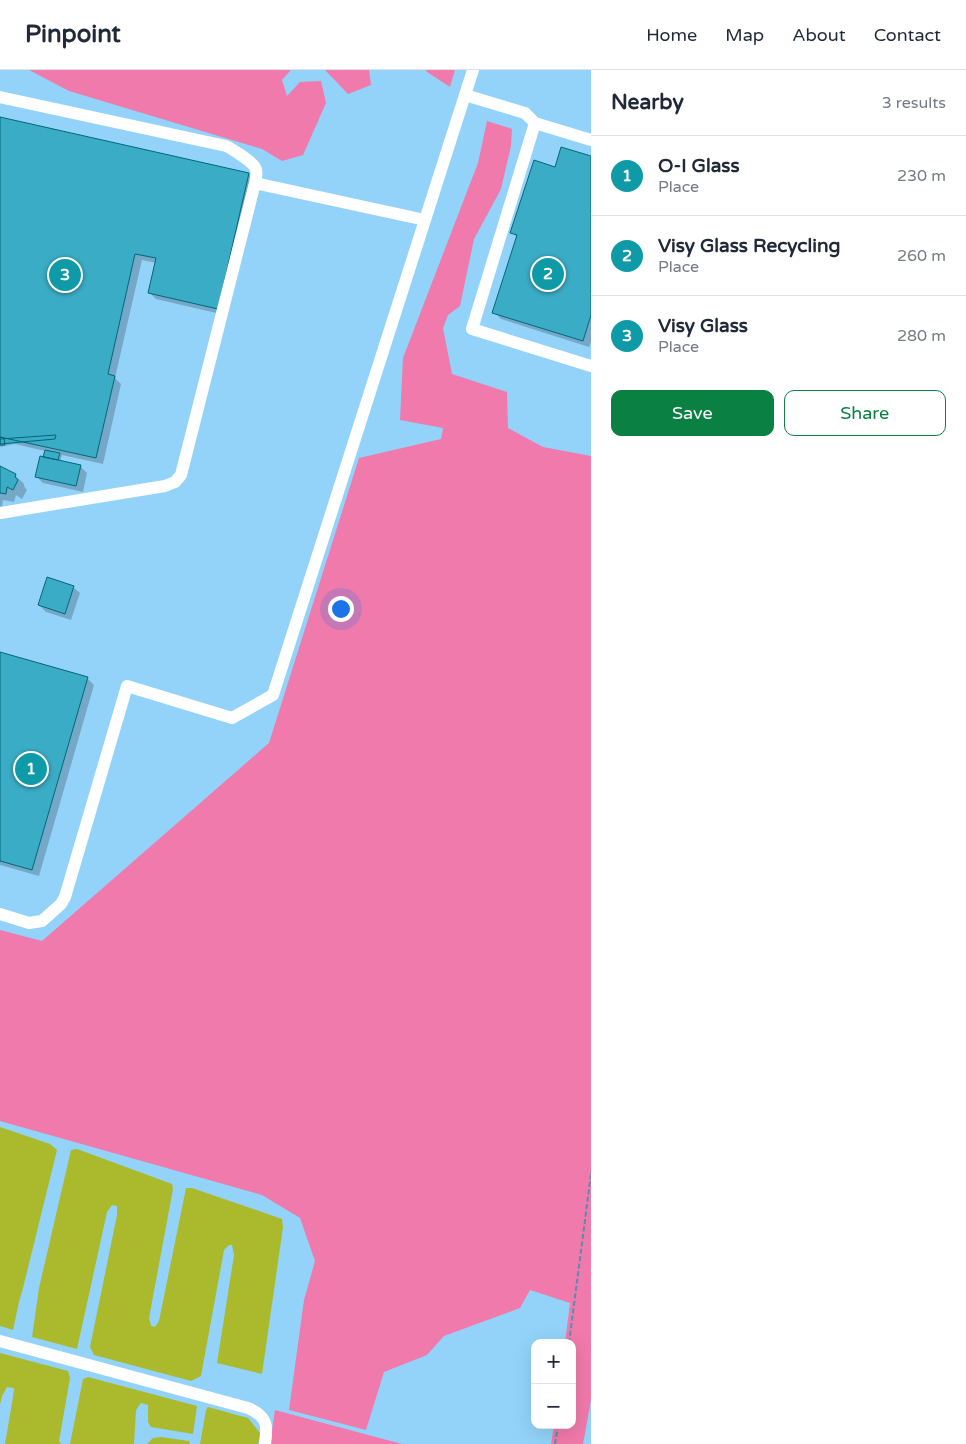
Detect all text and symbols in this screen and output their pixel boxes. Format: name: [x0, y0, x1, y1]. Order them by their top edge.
text: Pinpoint: [25, 20, 121, 49]
text: Home: [646, 24, 697, 46]
text: Map: [725, 24, 764, 46]
text: About: [792, 24, 846, 46]
text: Contact: [874, 24, 941, 46]
text: Nearby: [611, 90, 684, 115]
text: 3 results: [882, 93, 946, 113]
text: O-I Glass: [658, 155, 740, 177]
text: 1: [622, 166, 632, 186]
text: 230 m: [897, 166, 946, 186]
text: Place: [658, 177, 699, 197]
text: Visy Glass Recycling: [658, 235, 841, 257]
text: 2: [622, 246, 632, 266]
text: 260 m: [897, 246, 946, 266]
pin: 2: [532, 255, 564, 293]
pin: 3: [49, 256, 81, 294]
text: Place: [658, 257, 699, 277]
text: Visy Glass: [658, 315, 748, 337]
text: 3: [622, 326, 632, 346]
text: 280 m: [897, 326, 946, 346]
text: Place: [658, 337, 699, 357]
button: Save: [611, 390, 774, 436]
button: Share: [784, 390, 946, 436]
your location: [328, 596, 354, 622]
pin: 1: [15, 750, 47, 788]
map controls: [531, 1339, 576, 1429]
button: +: [531, 1339, 576, 1384]
button: −: [531, 1384, 576, 1429]

